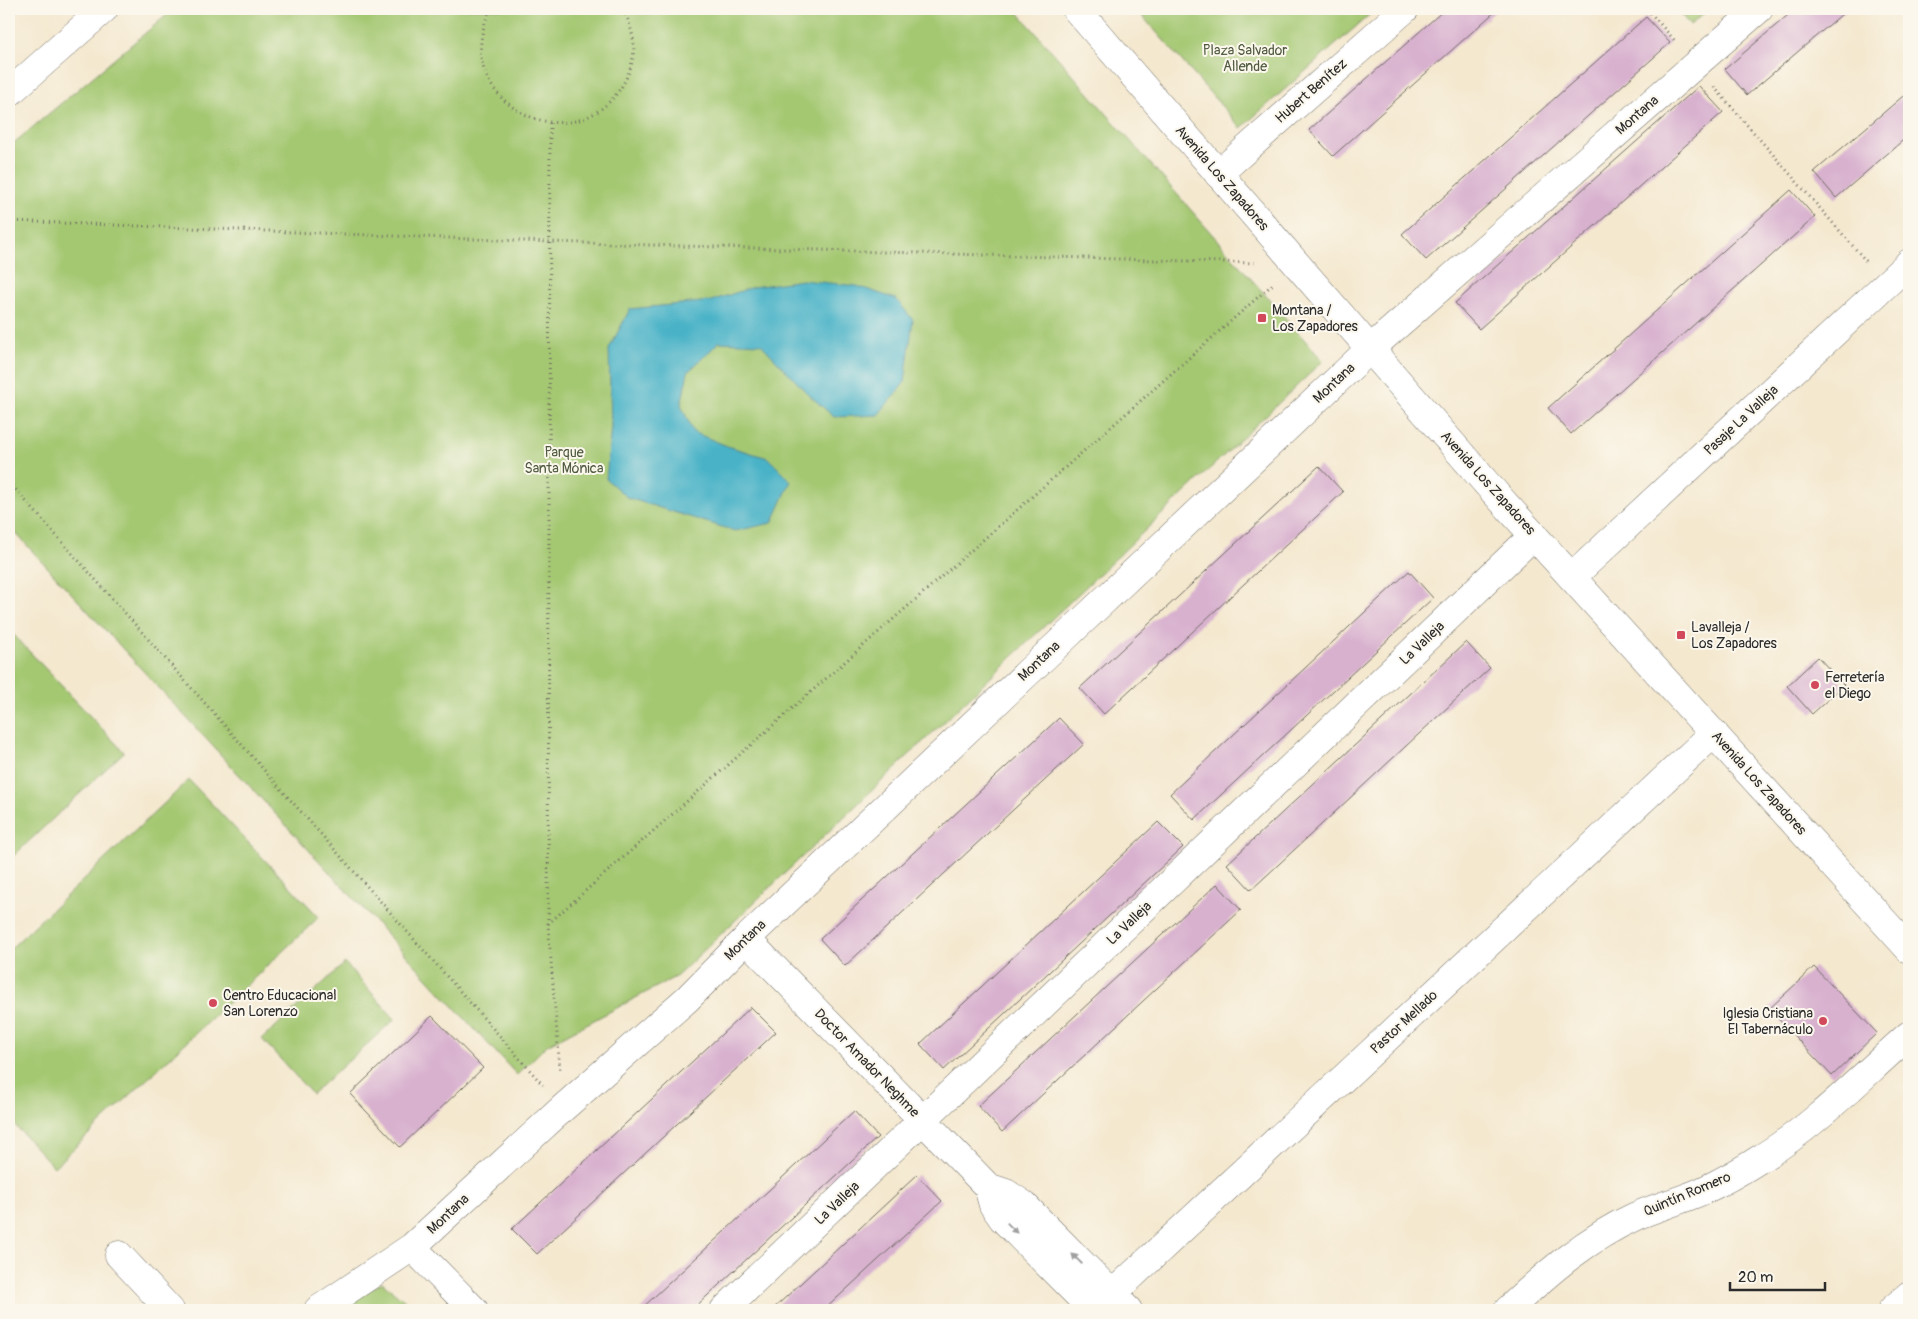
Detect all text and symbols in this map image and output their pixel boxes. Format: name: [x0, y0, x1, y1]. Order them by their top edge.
park label: Plaza Salvador Allende: [1203, 42, 1287, 75]
street label: Hubert Benítez: [1272, 55, 1350, 127]
street label: Montana: [1612, 92, 1662, 138]
street label: Avenida Los Zapadores: [1172, 122, 1273, 235]
place label: Montana / Los Zapadores: [1272, 302, 1359, 335]
marker: Montana / Los Zapadores: [1256, 312, 1268, 324]
street label: Montana: [1309, 359, 1359, 407]
street label: Pasaje La Valleja: [1700, 381, 1782, 459]
street label: Avenida Los Zapadores: [1437, 428, 1540, 539]
park label: Parque Santa Mónica: [524, 444, 604, 477]
street label: La Valleja: [1396, 618, 1448, 668]
place label: Lavalleja / Los Zapadores: [1691, 619, 1778, 652]
marker: Lavalleja / Los Zapadores: [1675, 629, 1687, 641]
street label: Montana: [1014, 637, 1064, 685]
place label: Ferretería el Diego: [1825, 669, 1885, 702]
marker: Ferretería el Diego: [1809, 679, 1821, 691]
street label: Avenida Los Zapadores: [1708, 728, 1811, 839]
street label: La Valleja: [1103, 898, 1155, 948]
street label: Montana: [721, 916, 769, 964]
street label: Pastor Mellado: [1367, 986, 1441, 1057]
place label: Centro Educacional San Lorenzo: [223, 987, 337, 1020]
marker: Centro Educacional San Lorenzo: [207, 997, 219, 1009]
street label: Doctor Amador Neghme: [811, 1005, 923, 1121]
place label: Iglesia Cristiana El Tabernáculo: [1722, 1005, 1813, 1038]
marker: Iglesia Cristiana El Tabernáculo: [1817, 1015, 1829, 1027]
street label: Quintín Romero: [1641, 1168, 1734, 1220]
street label: La Valleja: [811, 1178, 863, 1228]
street label: Montana: [423, 1190, 473, 1238]
one-way arrow: [1006, 1222, 1018, 1234]
one-way arrow: [1071, 1254, 1083, 1266]
scale bar: [1730, 1259, 1826, 1291]
text: 20 m: [1738, 1268, 1773, 1287]

